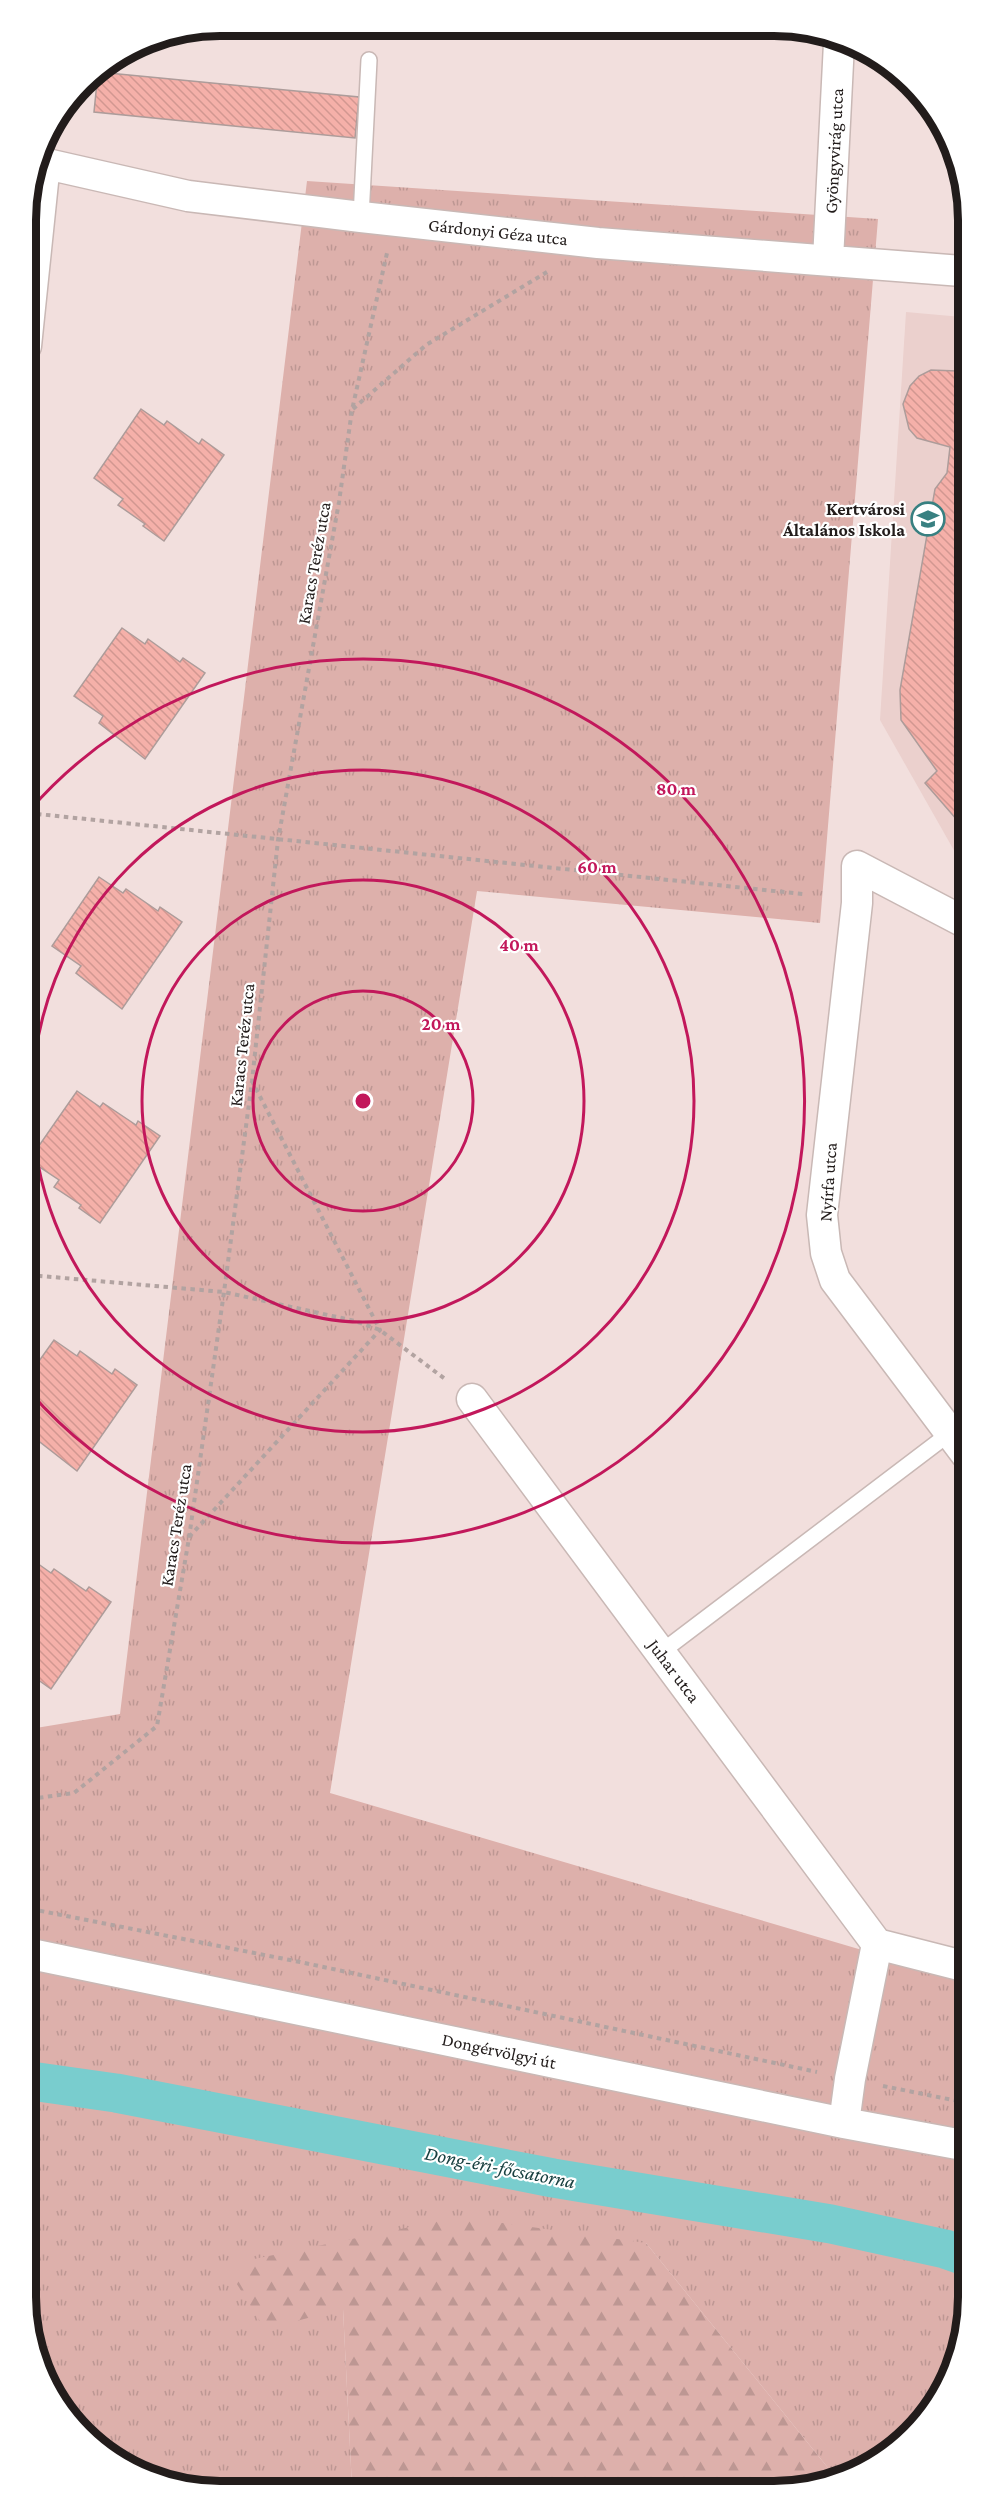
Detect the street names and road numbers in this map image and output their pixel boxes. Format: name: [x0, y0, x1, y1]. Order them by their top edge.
street label: Gyöngyvirág utca: [821, 88, 847, 214]
street label: Gárdonyi Géza utca: [427, 215, 569, 249]
street label: Karacs Teréz utca: [293, 500, 335, 626]
street label: Karacs Teréz utca: [226, 982, 258, 1108]
street label: Nyírfa utca: [815, 1142, 841, 1222]
street label: Karacs Teréz utca: [156, 1462, 196, 1588]
street label: Juhar utca: [643, 1634, 704, 1707]
street label: Dongérvölgyi út: [440, 2029, 559, 2073]

